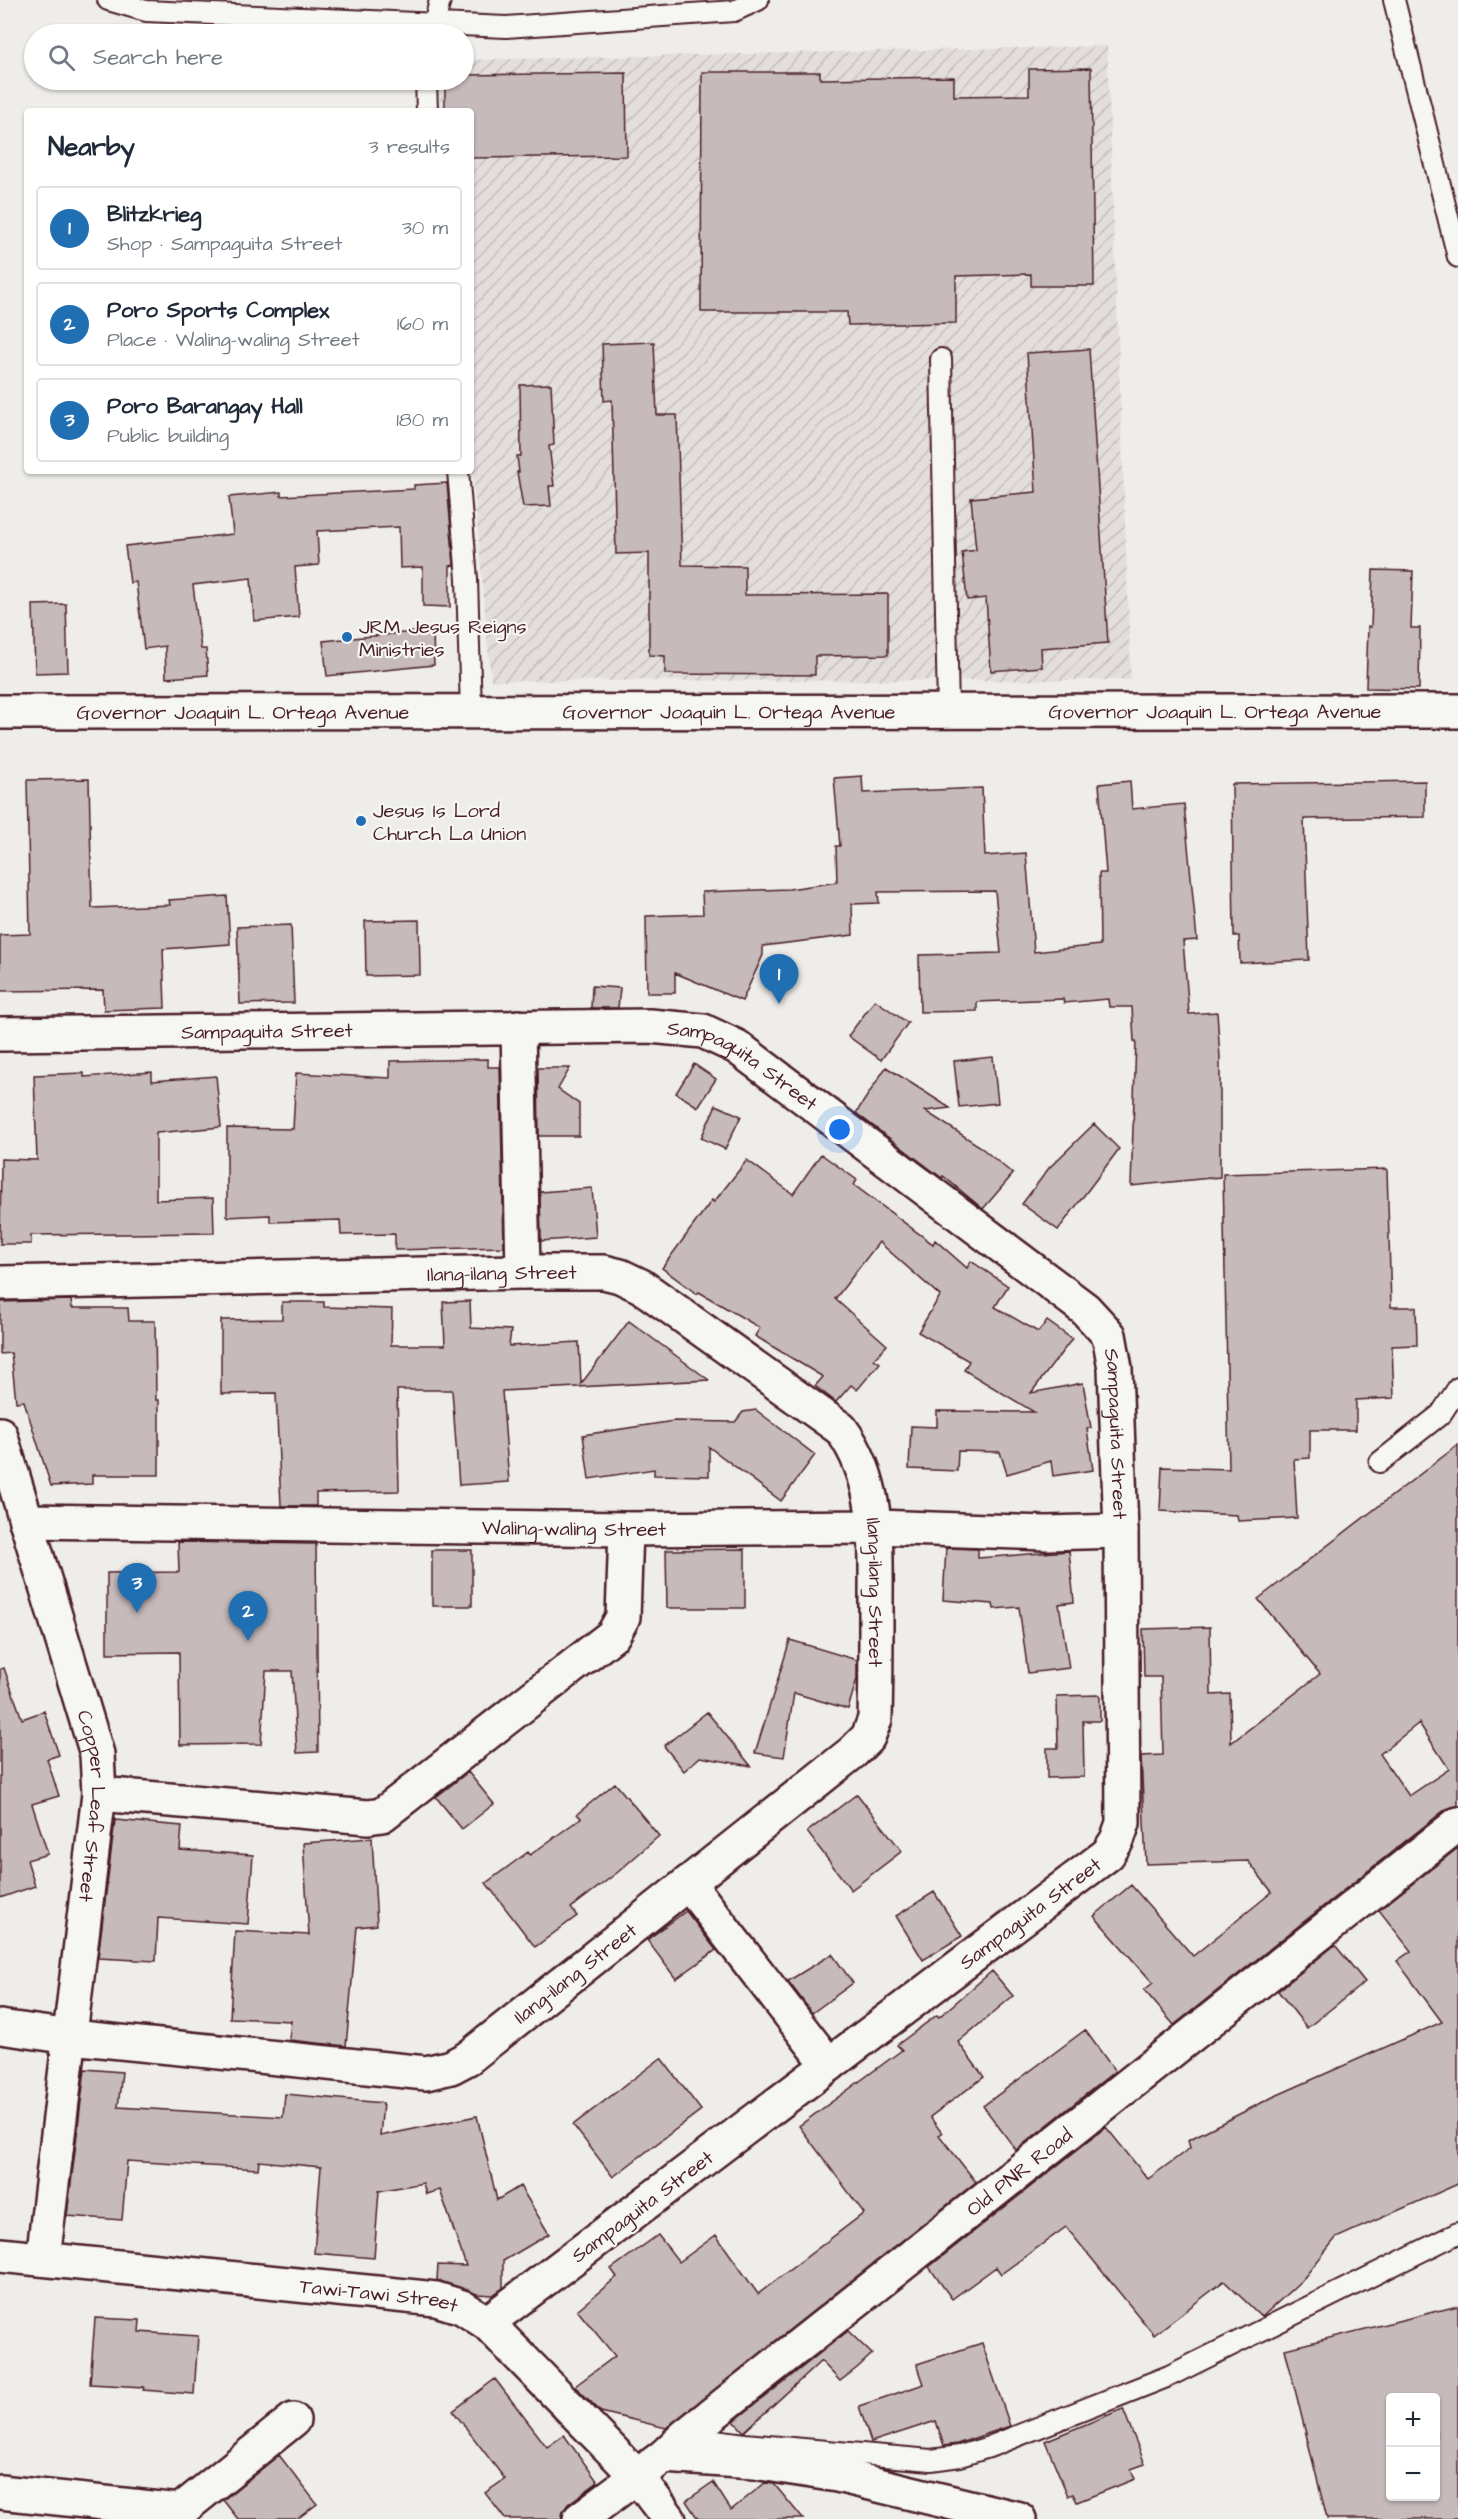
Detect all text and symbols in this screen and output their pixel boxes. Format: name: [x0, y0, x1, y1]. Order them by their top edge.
search box: [24, 24, 474, 90]
icon: search: [45, 41, 78, 74]
text: Search here: [93, 42, 223, 73]
text: Nearby: [48, 129, 135, 165]
text: 3 results: [368, 133, 450, 161]
text: Blitzkrieg: [107, 199, 201, 230]
text: 1: [68, 214, 71, 242]
text: 30 m: [402, 214, 448, 242]
text: Shop · Sampaguita Street: [107, 230, 342, 258]
text: Poro Sports Complex: [107, 295, 329, 326]
text: 2: [64, 310, 75, 338]
text: 160 m: [397, 310, 448, 338]
text: Place · Waling-waling Street: [107, 326, 360, 354]
text: Poro Barangay Hall: [107, 391, 303, 422]
text: 3: [64, 406, 75, 434]
text: 180 m: [396, 406, 448, 434]
text: Public building: [107, 422, 229, 450]
place label: JRM Jesus Reigns Ministries: [359, 613, 527, 664]
marker: JRM Jesus Reigns Ministries: [340, 630, 354, 644]
street label: Governor Joaquin L. Ortega Avenue: [563, 698, 896, 727]
street label: Governor Joaquin L. Ortega Avenue: [1049, 698, 1382, 727]
street label: Governor Joaquin L. Ortega Avenue: [77, 699, 410, 728]
place label: Jesus Is Lord Church La Union: [373, 797, 526, 848]
marker: Jesus Is Lord Church La Union: [354, 814, 368, 828]
pin: 1: [760, 954, 798, 1004]
street label: Sampaguita Street: [666, 1015, 823, 1118]
street label: Sampaguita Street: [181, 1017, 353, 1047]
your location: [825, 1115, 854, 1144]
street label: Ilang-ilang Street: [427, 1259, 577, 1289]
street label: Sampaguita Street: [1097, 1346, 1134, 1520]
street label: Waling-waling Street: [482, 1514, 666, 1545]
street label: Ilang-ilang Street: [859, 1516, 889, 1667]
pin: 3: [118, 1564, 156, 1613]
pin: 2: [228, 1592, 268, 1641]
street label: Copper Leaf Street: [69, 1707, 112, 1903]
street label: Sampaguita Street: [954, 1851, 1108, 1977]
street label: Ilang-ilang Street: [508, 1917, 644, 2032]
street label: Old PNR Road: [961, 2122, 1079, 2223]
street label: Sampaguita Street: [566, 2144, 720, 2270]
street label: Tawi-Tawi Street: [298, 2272, 461, 2320]
map controls: [1386, 2393, 1440, 2501]
button: +: [1386, 2393, 1440, 2447]
button: −: [1386, 2447, 1440, 2501]

